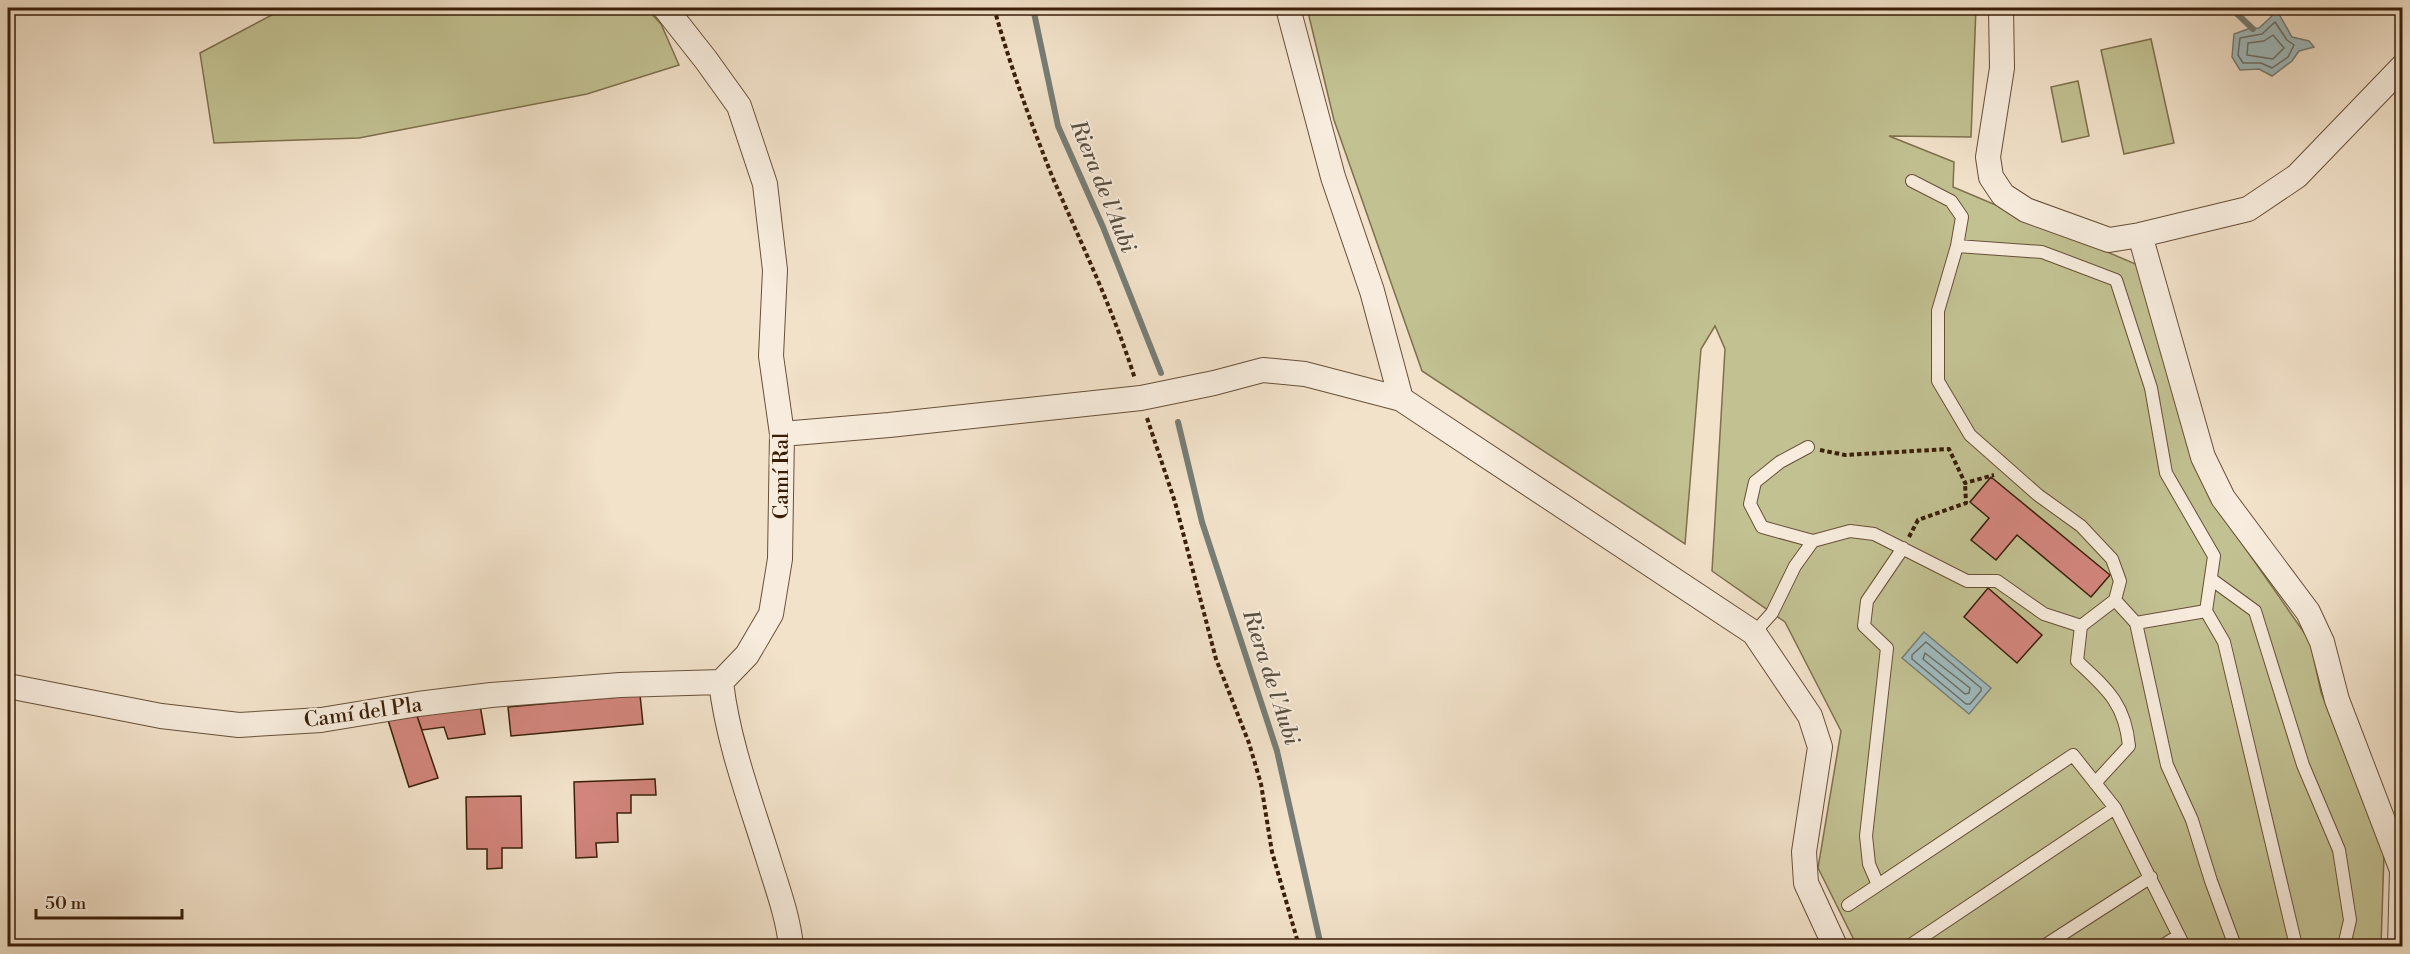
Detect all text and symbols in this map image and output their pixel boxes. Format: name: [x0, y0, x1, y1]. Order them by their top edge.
water label: Riera de l'Aubi: [1063, 115, 1141, 257]
street label: Camí Ral: [769, 433, 795, 519]
water label: Riera de l'Aubi: [1236, 606, 1305, 749]
street label: Camí del Pla: [302, 692, 424, 734]
scale bar: [36, 882, 182, 920]
text: 50 m: [45, 892, 87, 915]

